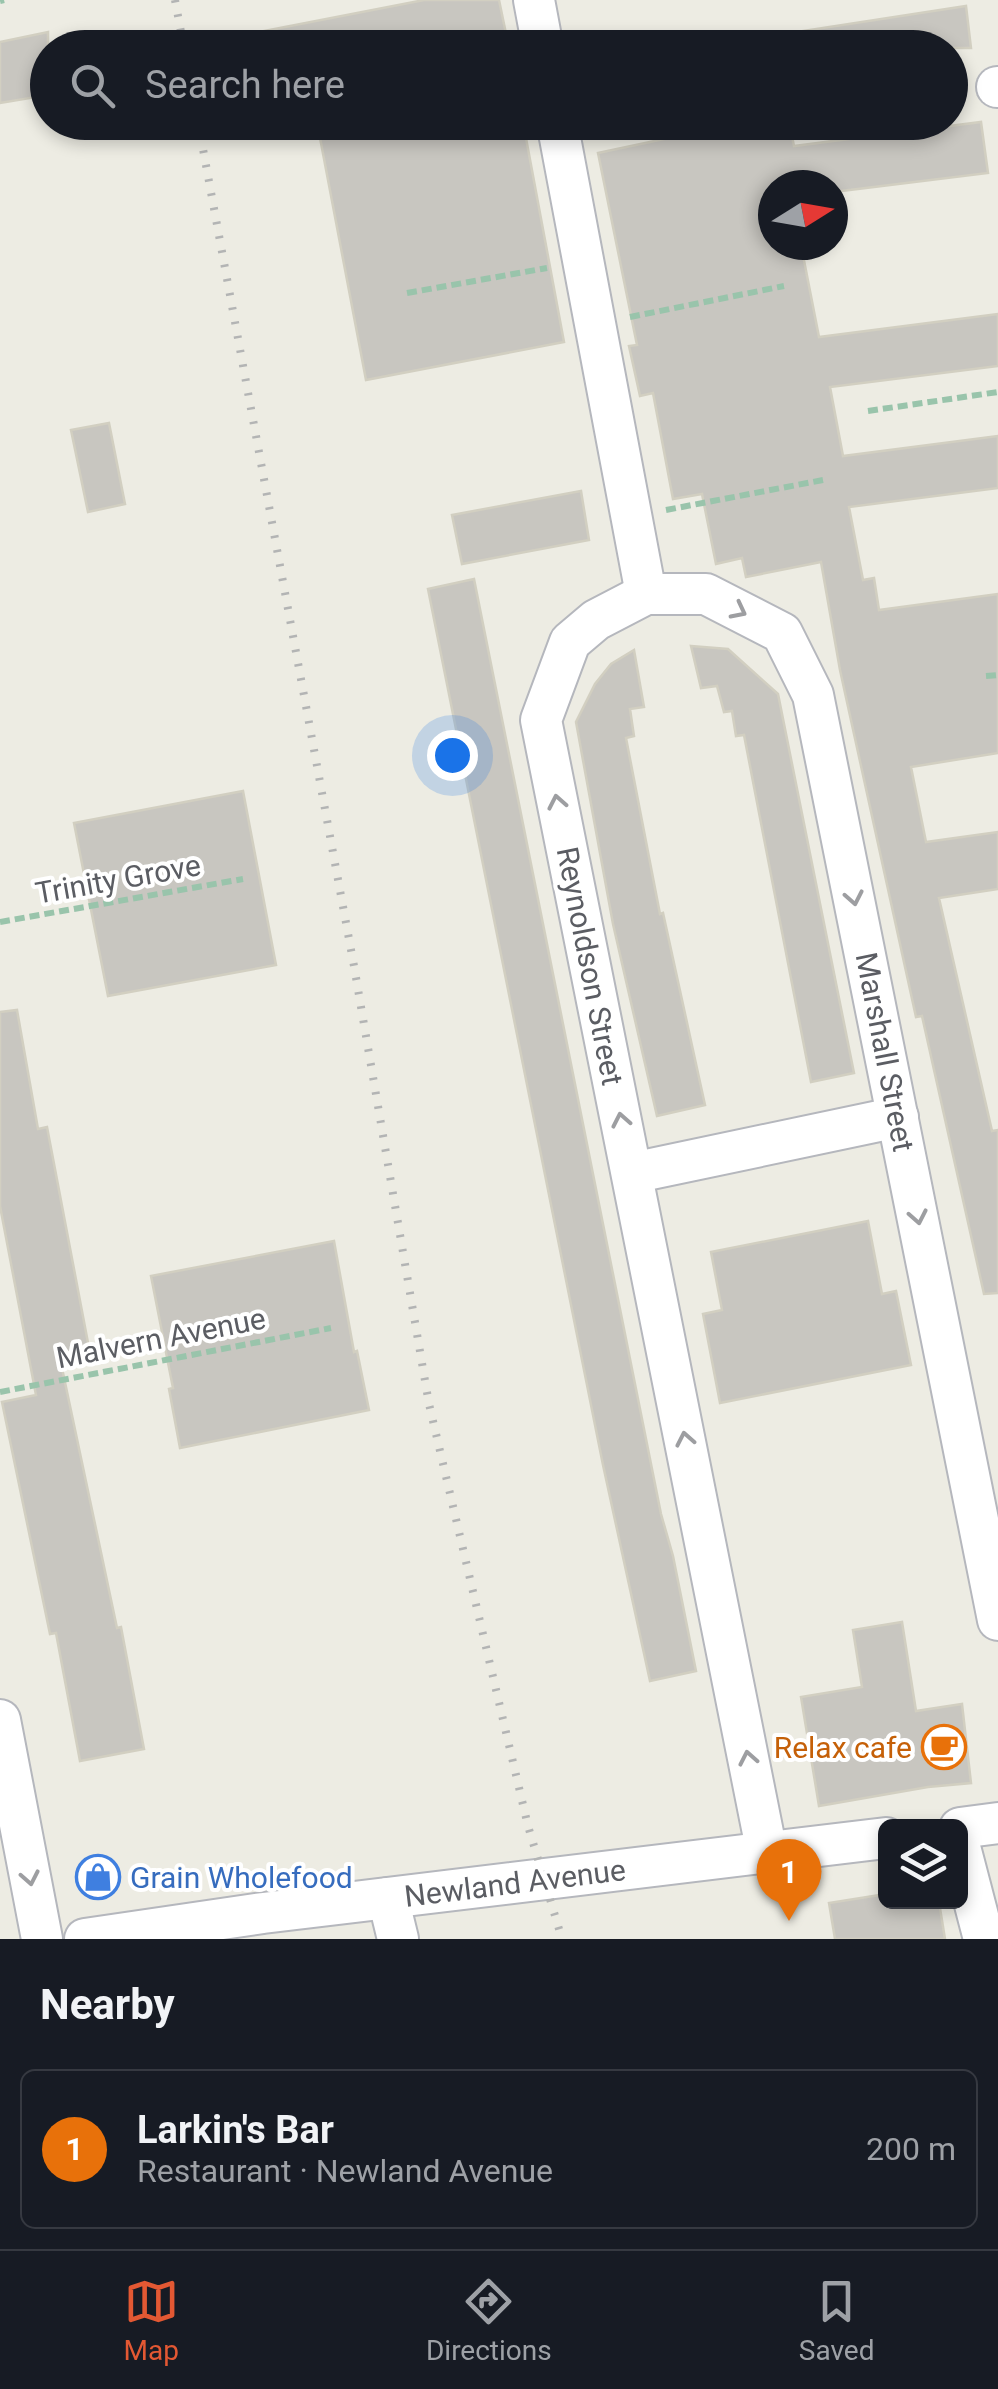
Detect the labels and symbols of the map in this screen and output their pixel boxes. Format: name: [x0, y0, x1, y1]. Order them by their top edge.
north arrow: [758, 170, 848, 260]
one-way arrow: [729, 599, 747, 618]
your location: [427, 730, 478, 781]
one-way arrow: [548, 794, 569, 811]
street label: Reynoldson Street: [550, 844, 630, 1088]
street label: Trinity Grove: [33, 847, 203, 911]
one-way arrow: [842, 889, 863, 906]
street label: Marshall Street: [849, 949, 921, 1155]
one-way arrow: [612, 1112, 633, 1129]
one-way arrow: [906, 1208, 927, 1225]
street label: Malvern Avenue: [53, 1301, 269, 1375]
one-way arrow: [675, 1431, 696, 1448]
cafe icon: Relax cafe: [921, 1724, 967, 1770]
place label: Relax cafe: [774, 1730, 912, 1765]
one-way arrow: [739, 1750, 760, 1767]
pin: 1: [756, 1838, 822, 1921]
street label: Newland Avenue: [402, 1852, 628, 1914]
shop icon: Grain Wholefood: [75, 1854, 121, 1900]
place label: Grain Wholefood: [130, 1860, 353, 1895]
one-way arrow: [18, 1869, 39, 1886]

